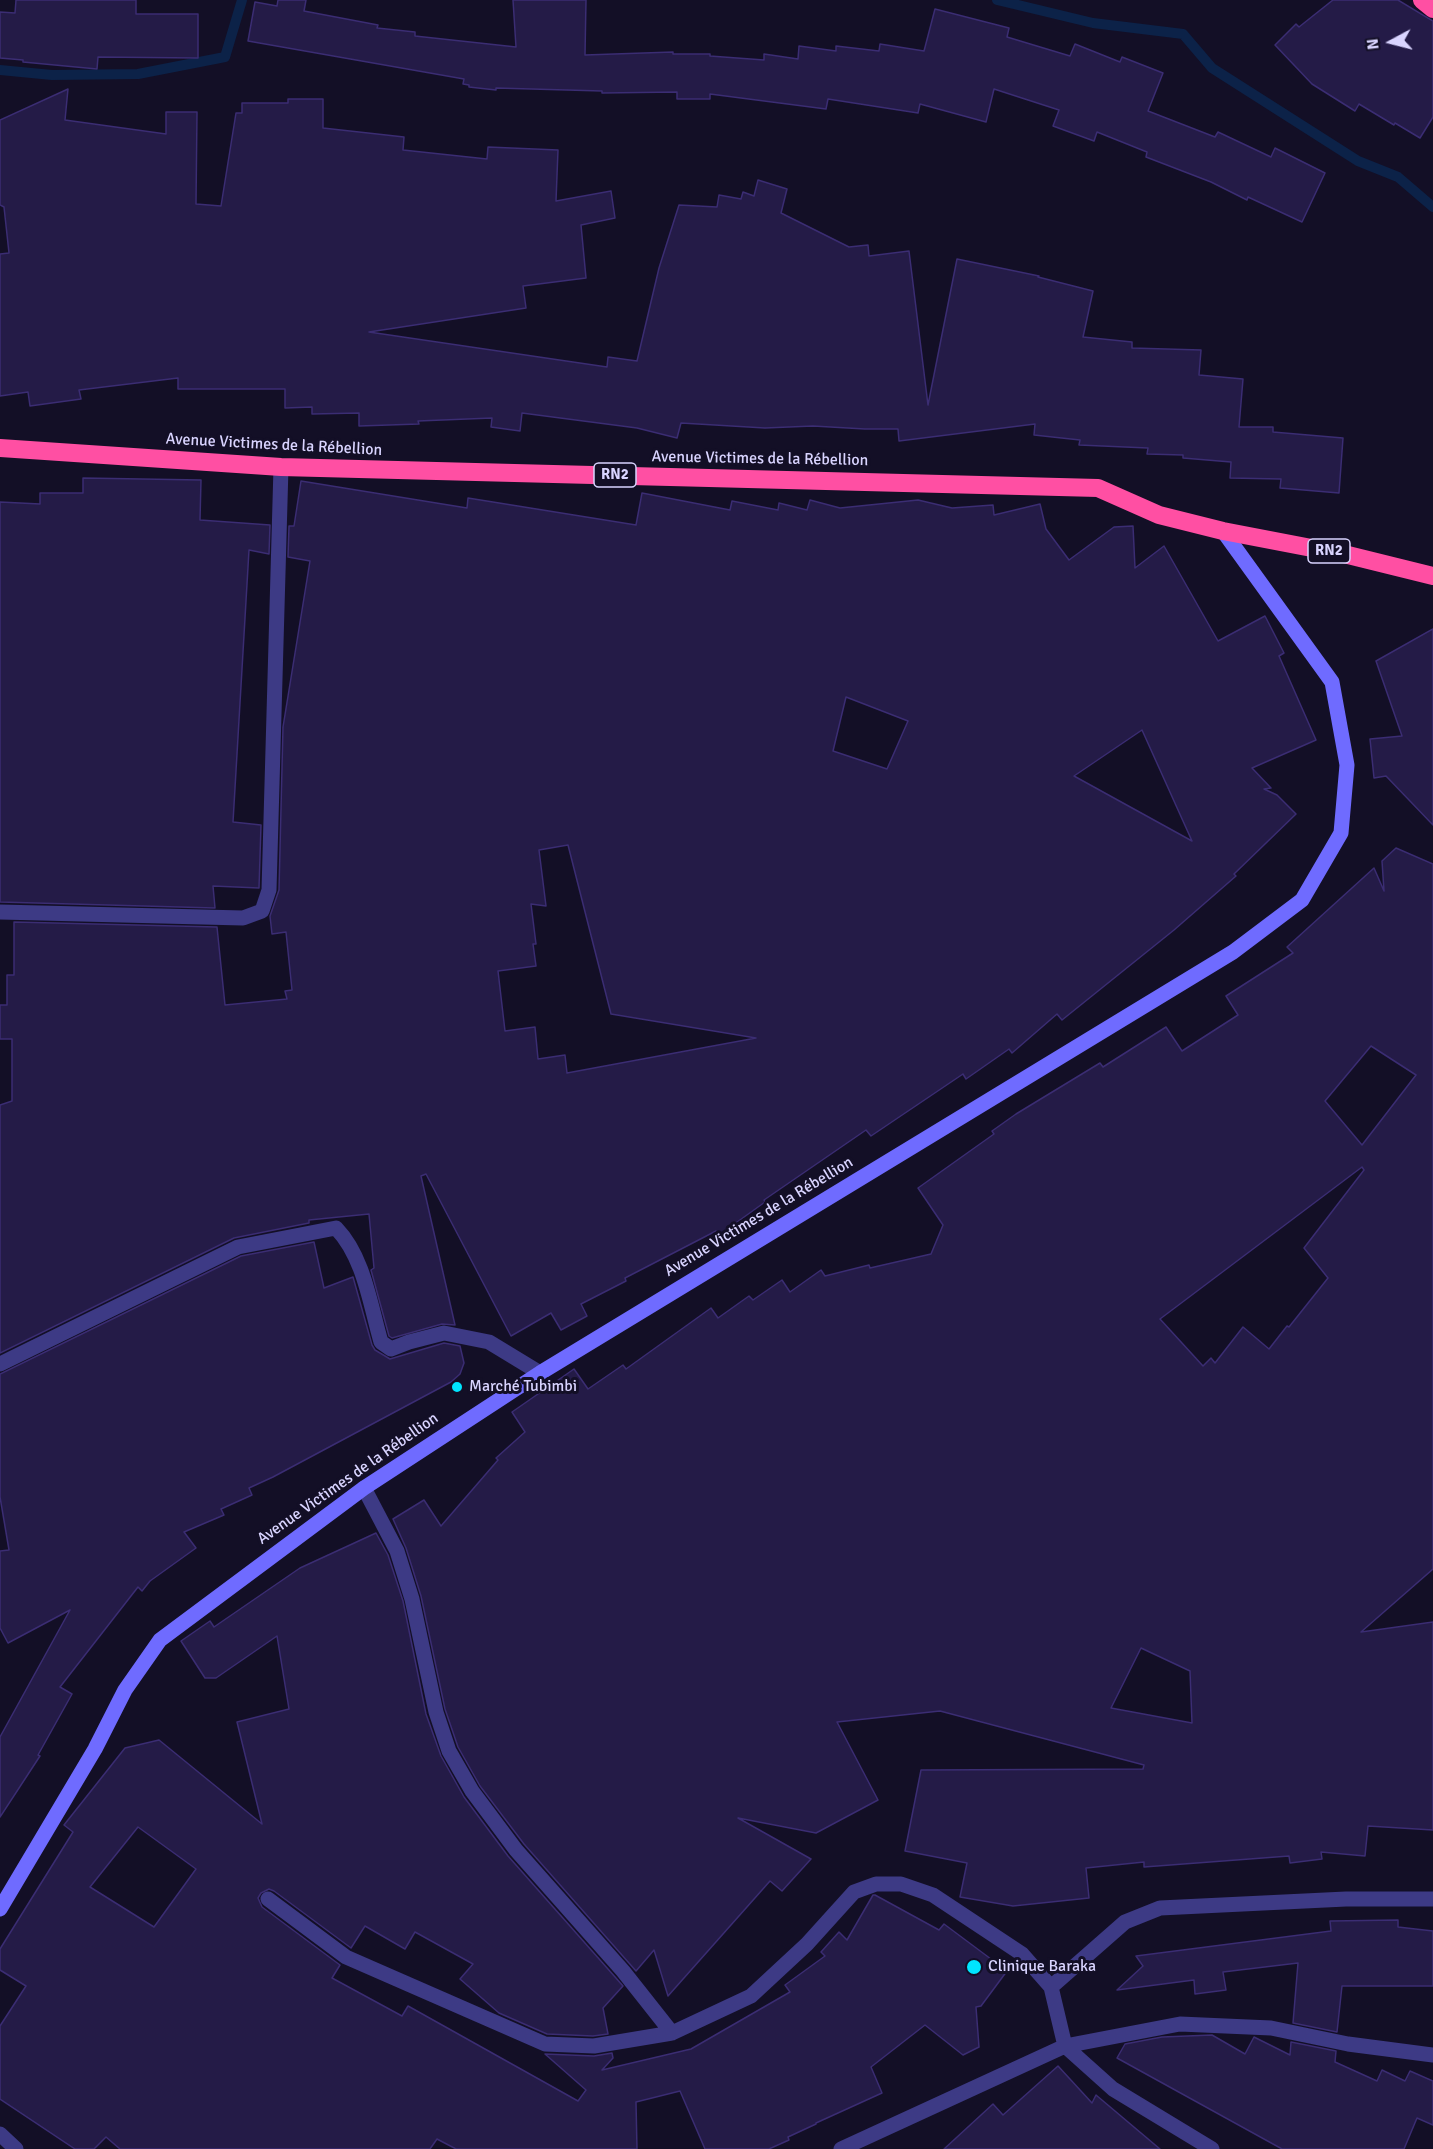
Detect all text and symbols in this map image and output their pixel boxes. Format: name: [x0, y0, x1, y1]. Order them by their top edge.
north arrow: [1361, 12, 1421, 72]
text: N: [1363, 37, 1384, 51]
street label: Avenue Victimes de la Rébellion: [165, 430, 383, 460]
street label: Avenue Victimes de la Rébellion: [651, 448, 869, 470]
road number: RN2: [594, 463, 636, 487]
road number: RN2: [1308, 539, 1350, 563]
street label: Avenue Victimes de la Rébellion: [661, 1153, 857, 1281]
place label: Marché Tubimbi: [469, 1377, 577, 1397]
marker: Marché Tubimbi: [450, 1380, 464, 1394]
street label: Avenue Victimes de la Rébellion: [254, 1409, 442, 1549]
place label: Clinique Baraka: [988, 1957, 1096, 1977]
marker: Clinique Baraka: [965, 1958, 983, 1976]

